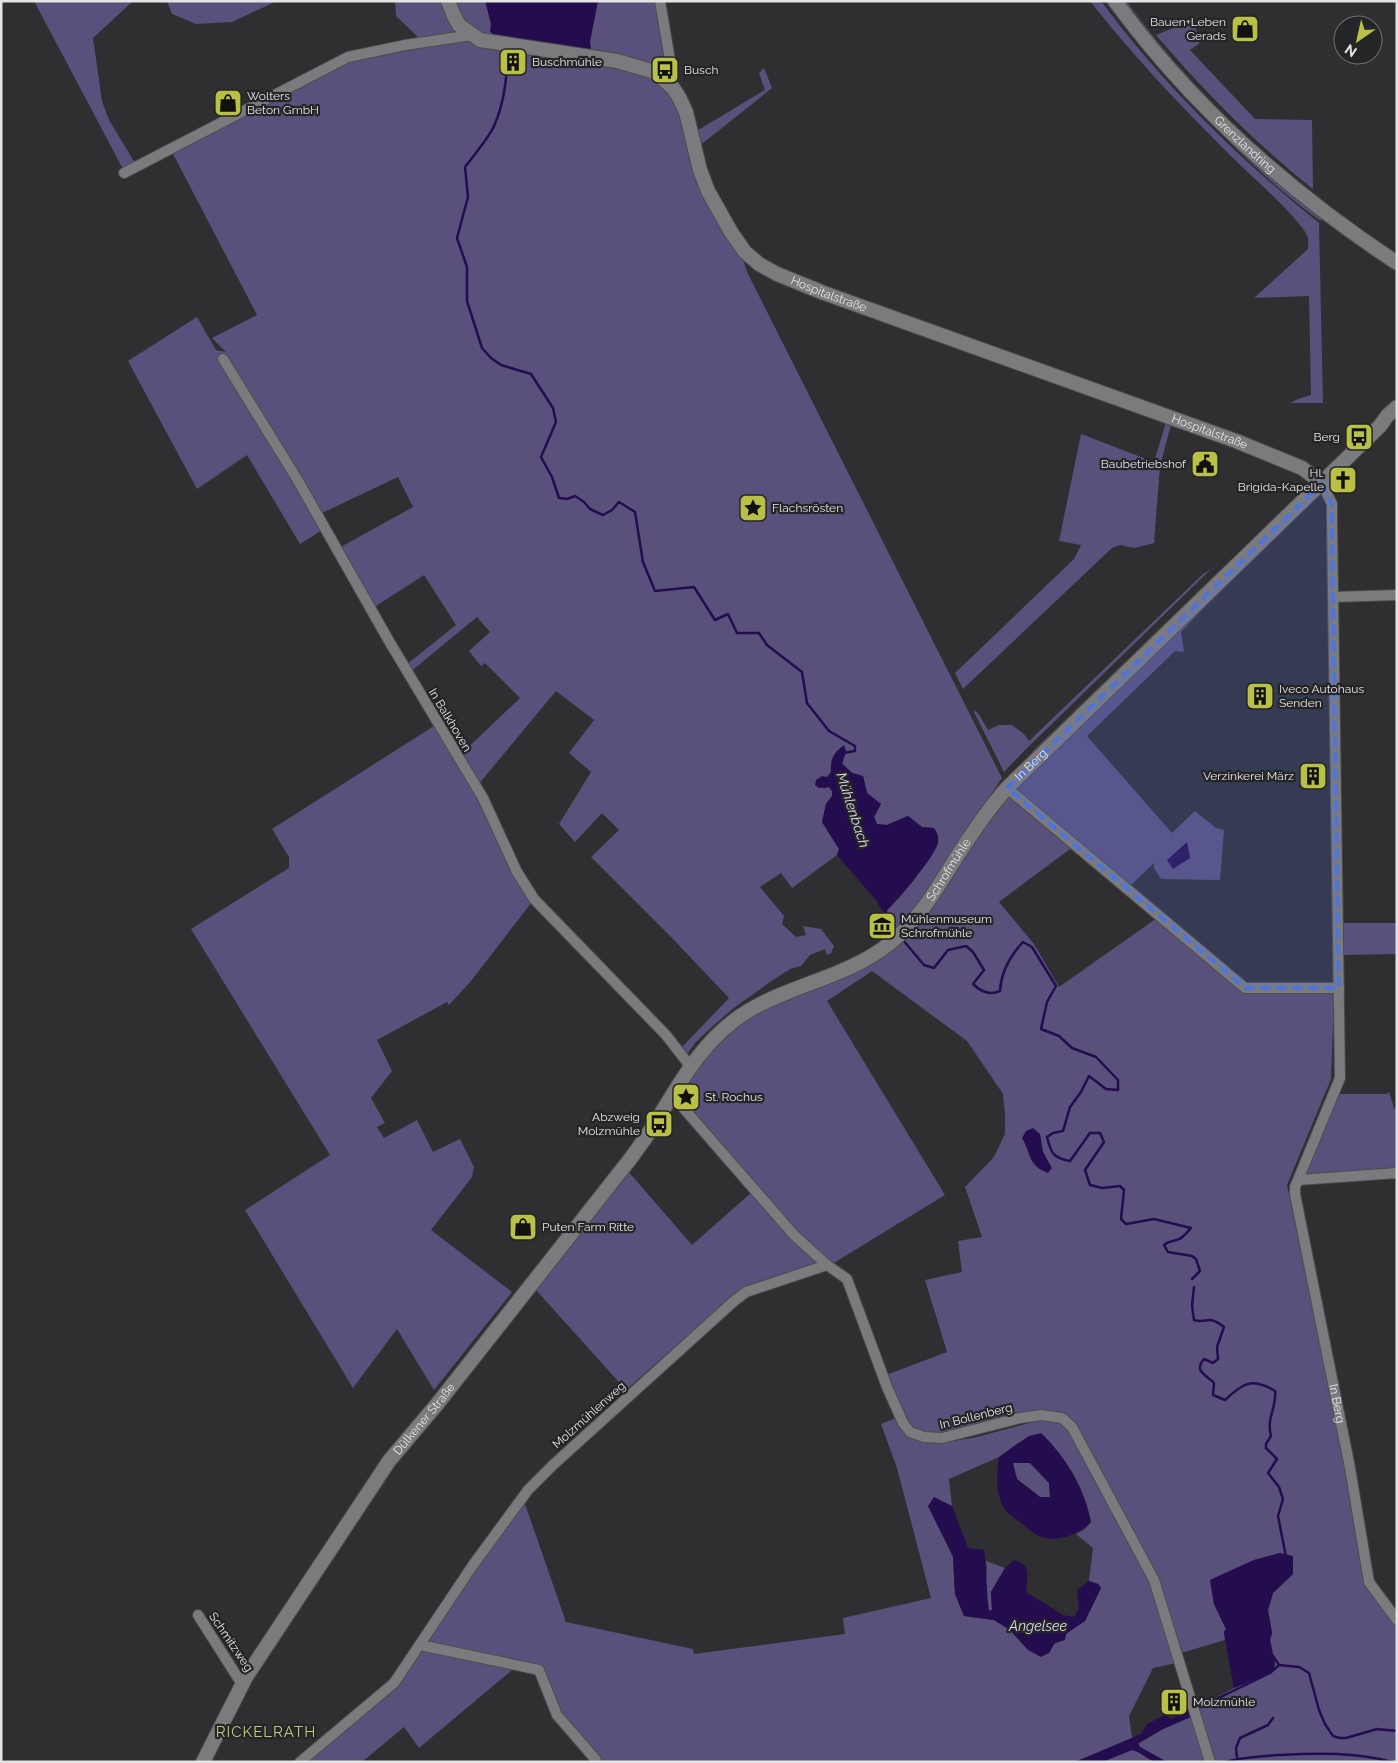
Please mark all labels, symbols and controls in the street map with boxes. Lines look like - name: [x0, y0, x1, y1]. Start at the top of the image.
- shop icon: Bauen+Leben Gerads: [1230, 14, 1260, 44]
- place label: Bauen+Leben Gerads: [1150, 15, 1226, 43]
- north arrow: [1333, 15, 1383, 65]
- text: N: [1342, 41, 1360, 60]
- building icon: Buschmühle: [498, 47, 528, 77]
- place label: Buschmühle: [532, 55, 602, 69]
- bus stop icon: Busch: [650, 55, 680, 85]
- place label: Busch: [684, 63, 719, 77]
- shop icon: Wolters Beton GmbH: [213, 88, 243, 118]
- place label: Wolters Beton GmbH: [247, 89, 319, 117]
- street label: Grenzlandring: [1211, 113, 1278, 176]
- street label: Hospitalstraße: [789, 273, 868, 315]
- street label: Hospitalstraße: [1170, 411, 1250, 452]
- bus stop icon: Berg: [1344, 422, 1374, 452]
- place label: Berg: [1314, 430, 1340, 444]
- public building icon: Baubetriebshof: [1190, 449, 1220, 479]
- place label: Baubetriebshof: [1101, 457, 1187, 471]
- church icon: Hl. Brigida-Kapelle: [1328, 465, 1358, 495]
- place label: Hl. Brigida-Kapelle: [1238, 466, 1324, 494]
- place icon: Flachsrösten: [738, 493, 768, 523]
- place label: Flachsrösten: [772, 501, 843, 515]
- building icon: Iveco Autohaus Senden: [1245, 681, 1275, 711]
- place label: Iveco Autohaus Senden: [1279, 682, 1364, 710]
- street label: In Balkhoven: [426, 686, 474, 754]
- street label: In Berg: [1012, 746, 1050, 784]
- building icon: Verzinkerei März: [1298, 761, 1328, 791]
- place label: Verzinkerei März: [1203, 769, 1294, 783]
- water label: Mühlenbach: [833, 770, 873, 850]
- street label: Schrofmühle: [923, 836, 974, 904]
- museum icon: Mühlenmuseum Schrofmühle: [867, 911, 897, 941]
- place label: Mühlenmuseum Schrofmühle: [901, 912, 992, 940]
- place icon: St. Rochus: [671, 1082, 701, 1112]
- place label: St. Rochus: [705, 1090, 763, 1104]
- bus stop icon: Abzweig Molzmühle: [644, 1109, 674, 1139]
- place label: Abzweig Molzmühle: [578, 1110, 640, 1138]
- shop icon: Puten Farm Ritte: [508, 1212, 538, 1242]
- place label: Puten Farm Ritte: [542, 1220, 634, 1234]
- street label: Molzmühlenweg: [550, 1379, 628, 1451]
- street label: Dülkener Straße: [390, 1380, 458, 1458]
- street label: In Berg: [1326, 1383, 1348, 1424]
- street label: In Bollenberg: [938, 1400, 1014, 1432]
- street label: Schmitzweg: [206, 1610, 256, 1674]
- water label: Angelsee: [1008, 1618, 1067, 1634]
- building icon: Molzmühle: [1159, 1687, 1189, 1717]
- place label: Molzmühle: [1193, 1695, 1255, 1709]
- district label: RICKELRATH: [216, 1723, 316, 1741]

